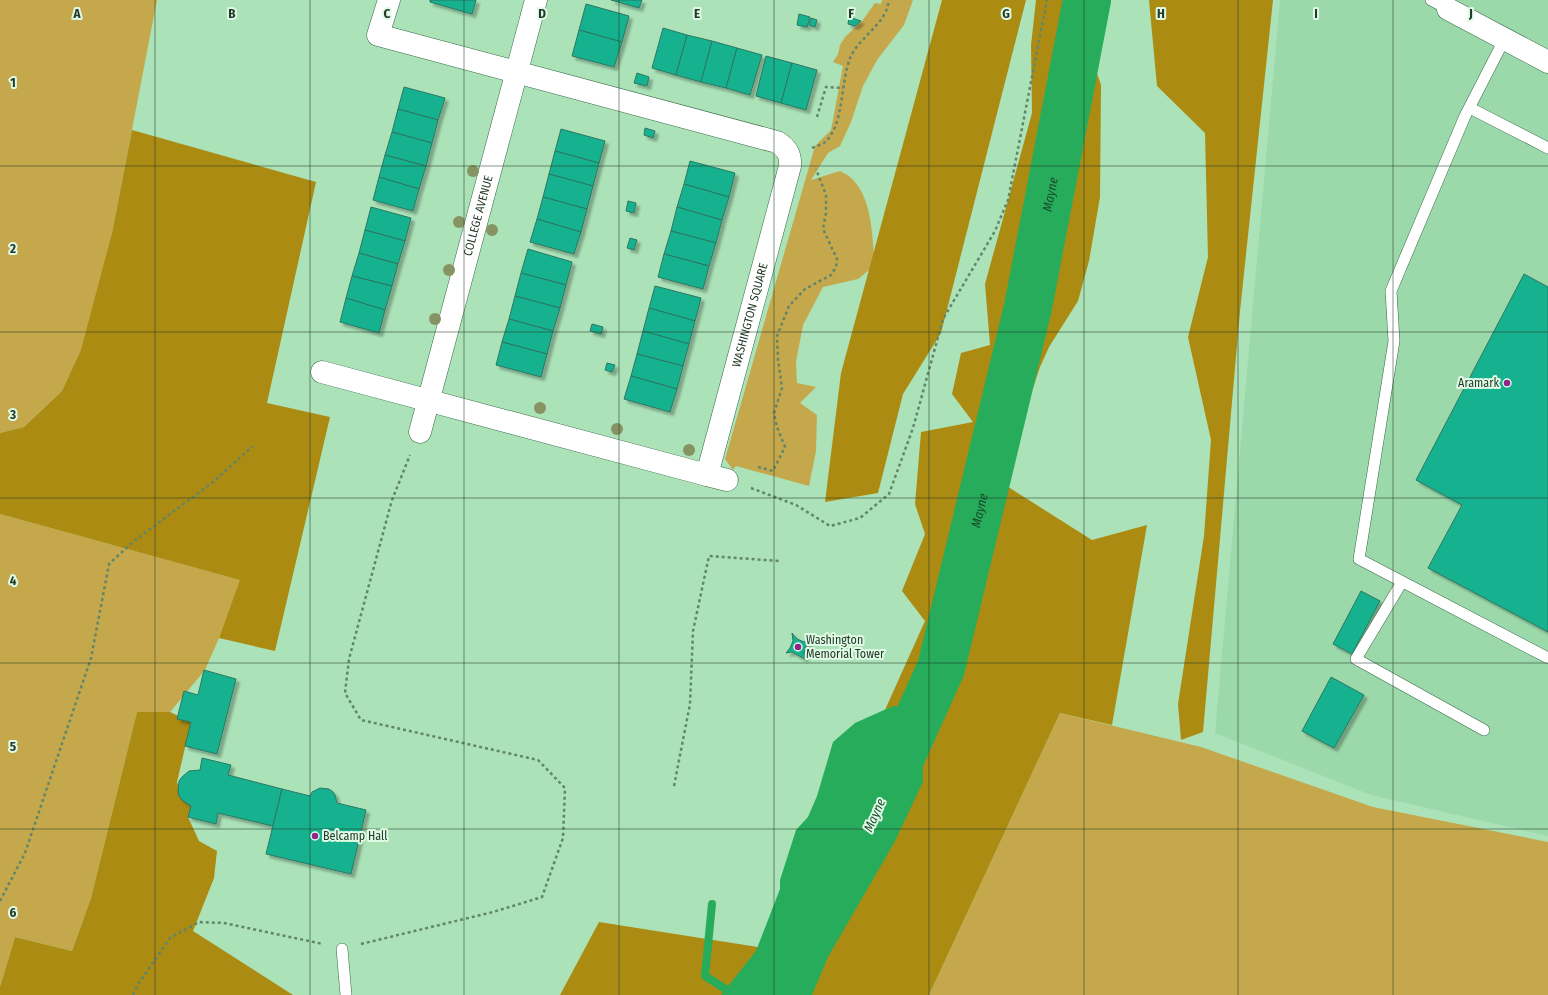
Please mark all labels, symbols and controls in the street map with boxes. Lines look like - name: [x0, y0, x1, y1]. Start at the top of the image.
- text: A: [72, 6, 81, 21]
- text: B: [228, 6, 236, 21]
- text: C: [384, 6, 391, 21]
- text: D: [538, 6, 546, 21]
- text: E: [694, 6, 700, 21]
- text: F: [848, 6, 854, 21]
- text: G: [1002, 6, 1010, 21]
- text: H: [1157, 6, 1165, 21]
- text: I: [1314, 6, 1318, 21]
- text: J: [1468, 6, 1473, 21]
- text: 1: [10, 75, 16, 90]
- street label: COLLEGE AVENUE: [461, 174, 496, 257]
- water label: Mayne: [1040, 176, 1061, 213]
- text: 2: [9, 241, 16, 256]
- street label: WASHINGTON SQUARE: [729, 261, 771, 369]
- place label: Aramark: [1458, 376, 1499, 390]
- marker: Aramark: [1502, 378, 1512, 388]
- text: 3: [9, 407, 16, 422]
- water label: Mayne: [968, 492, 991, 529]
- text: 4: [10, 573, 17, 588]
- place label: Washington Memorial Tower: [806, 633, 885, 661]
- marker: Washington Memorial Tower: [793, 642, 803, 652]
- text: 5: [10, 739, 16, 754]
- water label: Mayne: [861, 796, 888, 834]
- place label: Belcamp Hall: [323, 829, 387, 843]
- marker: Belcamp Hall: [310, 831, 320, 841]
- text: 6: [10, 905, 17, 920]

